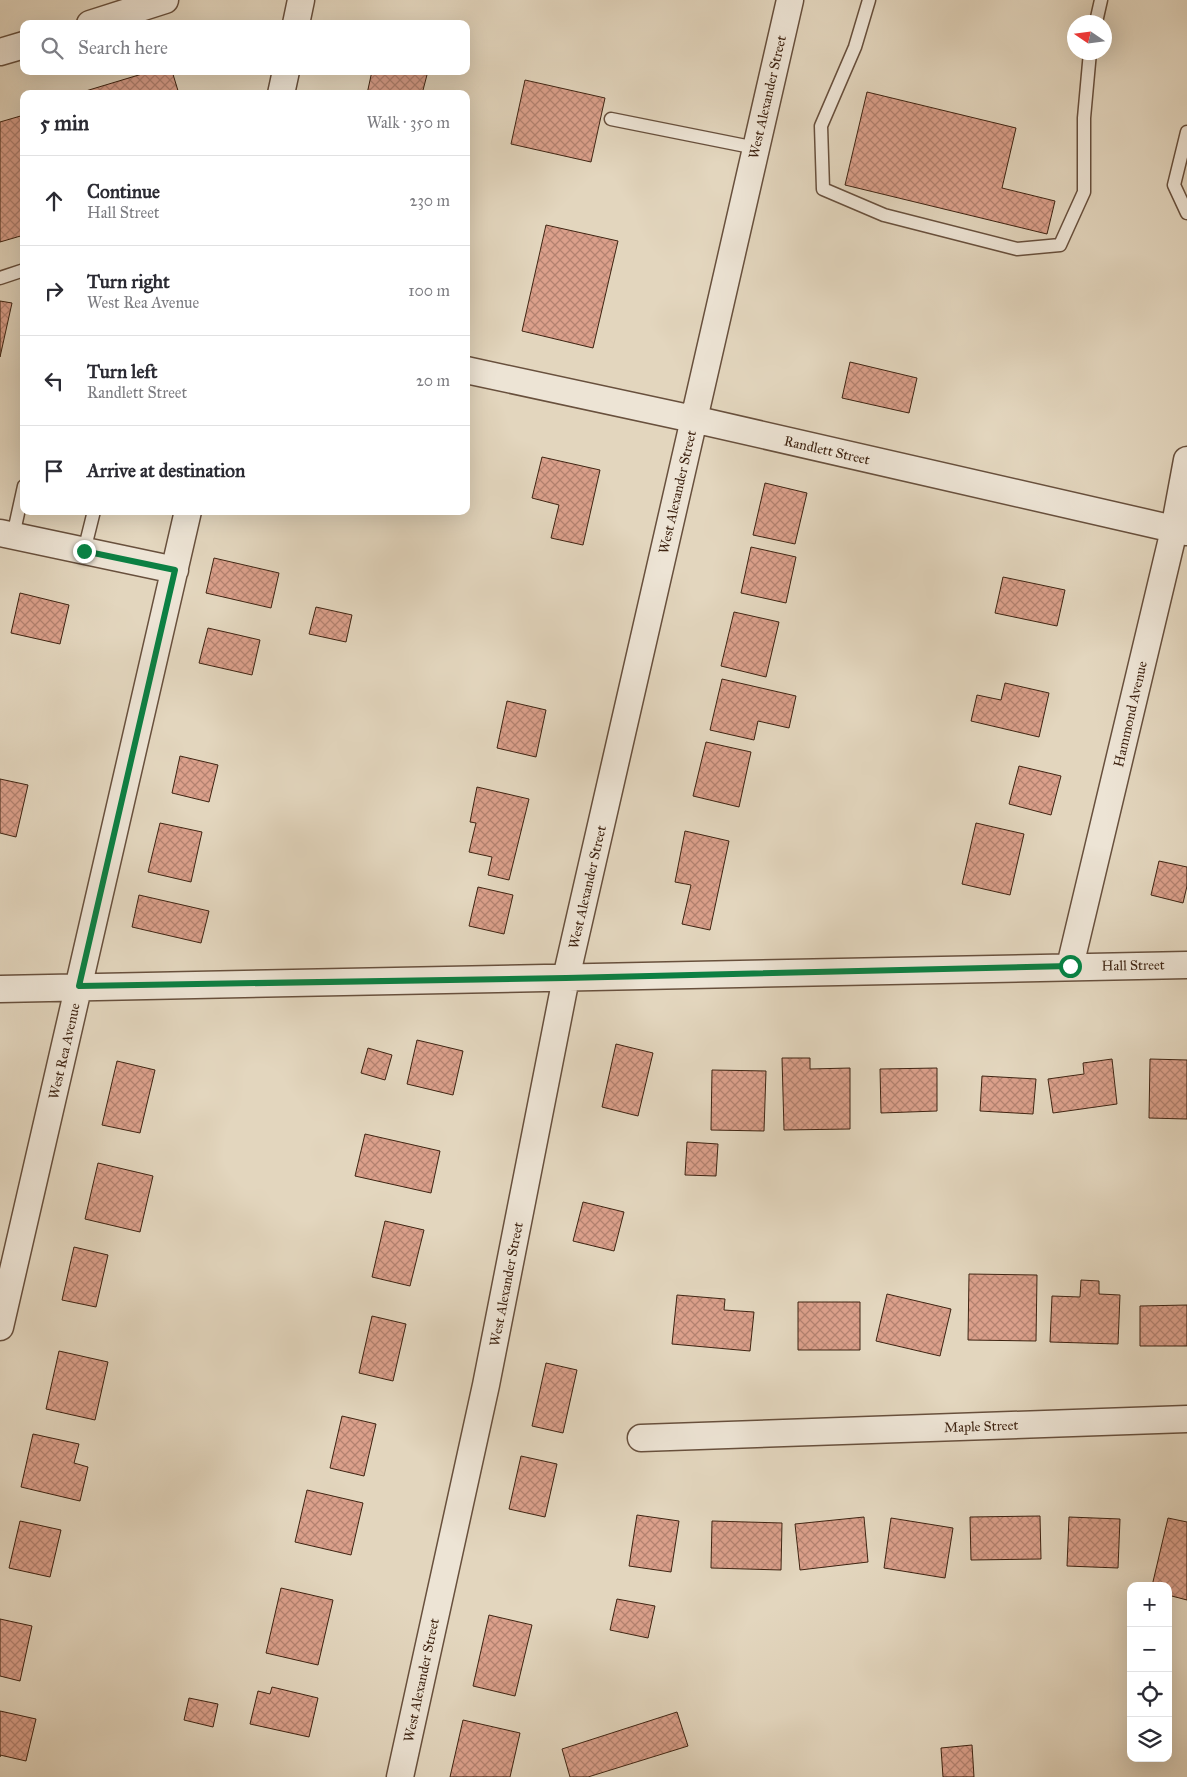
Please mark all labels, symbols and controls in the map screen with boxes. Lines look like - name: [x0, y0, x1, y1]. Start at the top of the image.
- north arrow: [1067, 15, 1112, 60]
- search box: [20, 20, 470, 75]
- icon: search: [38, 34, 66, 62]
- street label: West Alexander Street: [745, 34, 790, 161]
- text: Search here: [78, 36, 168, 59]
- text: 5 min: [40, 110, 89, 136]
- text: Walk · 350 m: [367, 113, 450, 132]
- text: Continue: [87, 180, 160, 203]
- icon: ahead: [40, 187, 68, 215]
- text: 230 m: [410, 191, 450, 210]
- text: Hall Street: [87, 203, 159, 222]
- text: Turn right: [87, 270, 170, 293]
- icon: right: [40, 277, 68, 305]
- text: 100 m: [408, 281, 450, 300]
- text: West Rea Avenue: [87, 293, 199, 312]
- text: Turn left: [87, 360, 157, 383]
- icon: left: [40, 367, 68, 395]
- text: 20 m: [416, 371, 450, 390]
- text: Randlett Street: [87, 383, 187, 402]
- street label: West Alexander Street: [655, 429, 700, 556]
- street label: Randlett Street: [782, 432, 872, 469]
- icon: arrive: [40, 457, 68, 485]
- text: Arrive at destination: [87, 459, 245, 482]
- route end: [73, 540, 96, 563]
- street label: Hammond Avenue: [1110, 659, 1151, 769]
- street label: West Alexander Street: [565, 824, 610, 951]
- route start: [1059, 955, 1082, 978]
- street label: Hall Street: [1101, 956, 1165, 975]
- street label: West Rea Avenue: [45, 1001, 84, 1101]
- street label: West Alexander Street: [486, 1220, 527, 1348]
- street label: Maple Street: [943, 1417, 1019, 1436]
- map controls: [1127, 1582, 1172, 1762]
- button: +: [1127, 1582, 1172, 1627]
- street label: West Alexander Street: [400, 1617, 443, 1744]
- button: −: [1127, 1627, 1172, 1672]
- button: locate: [1127, 1672, 1172, 1717]
- button: layers: [1127, 1717, 1172, 1762]

